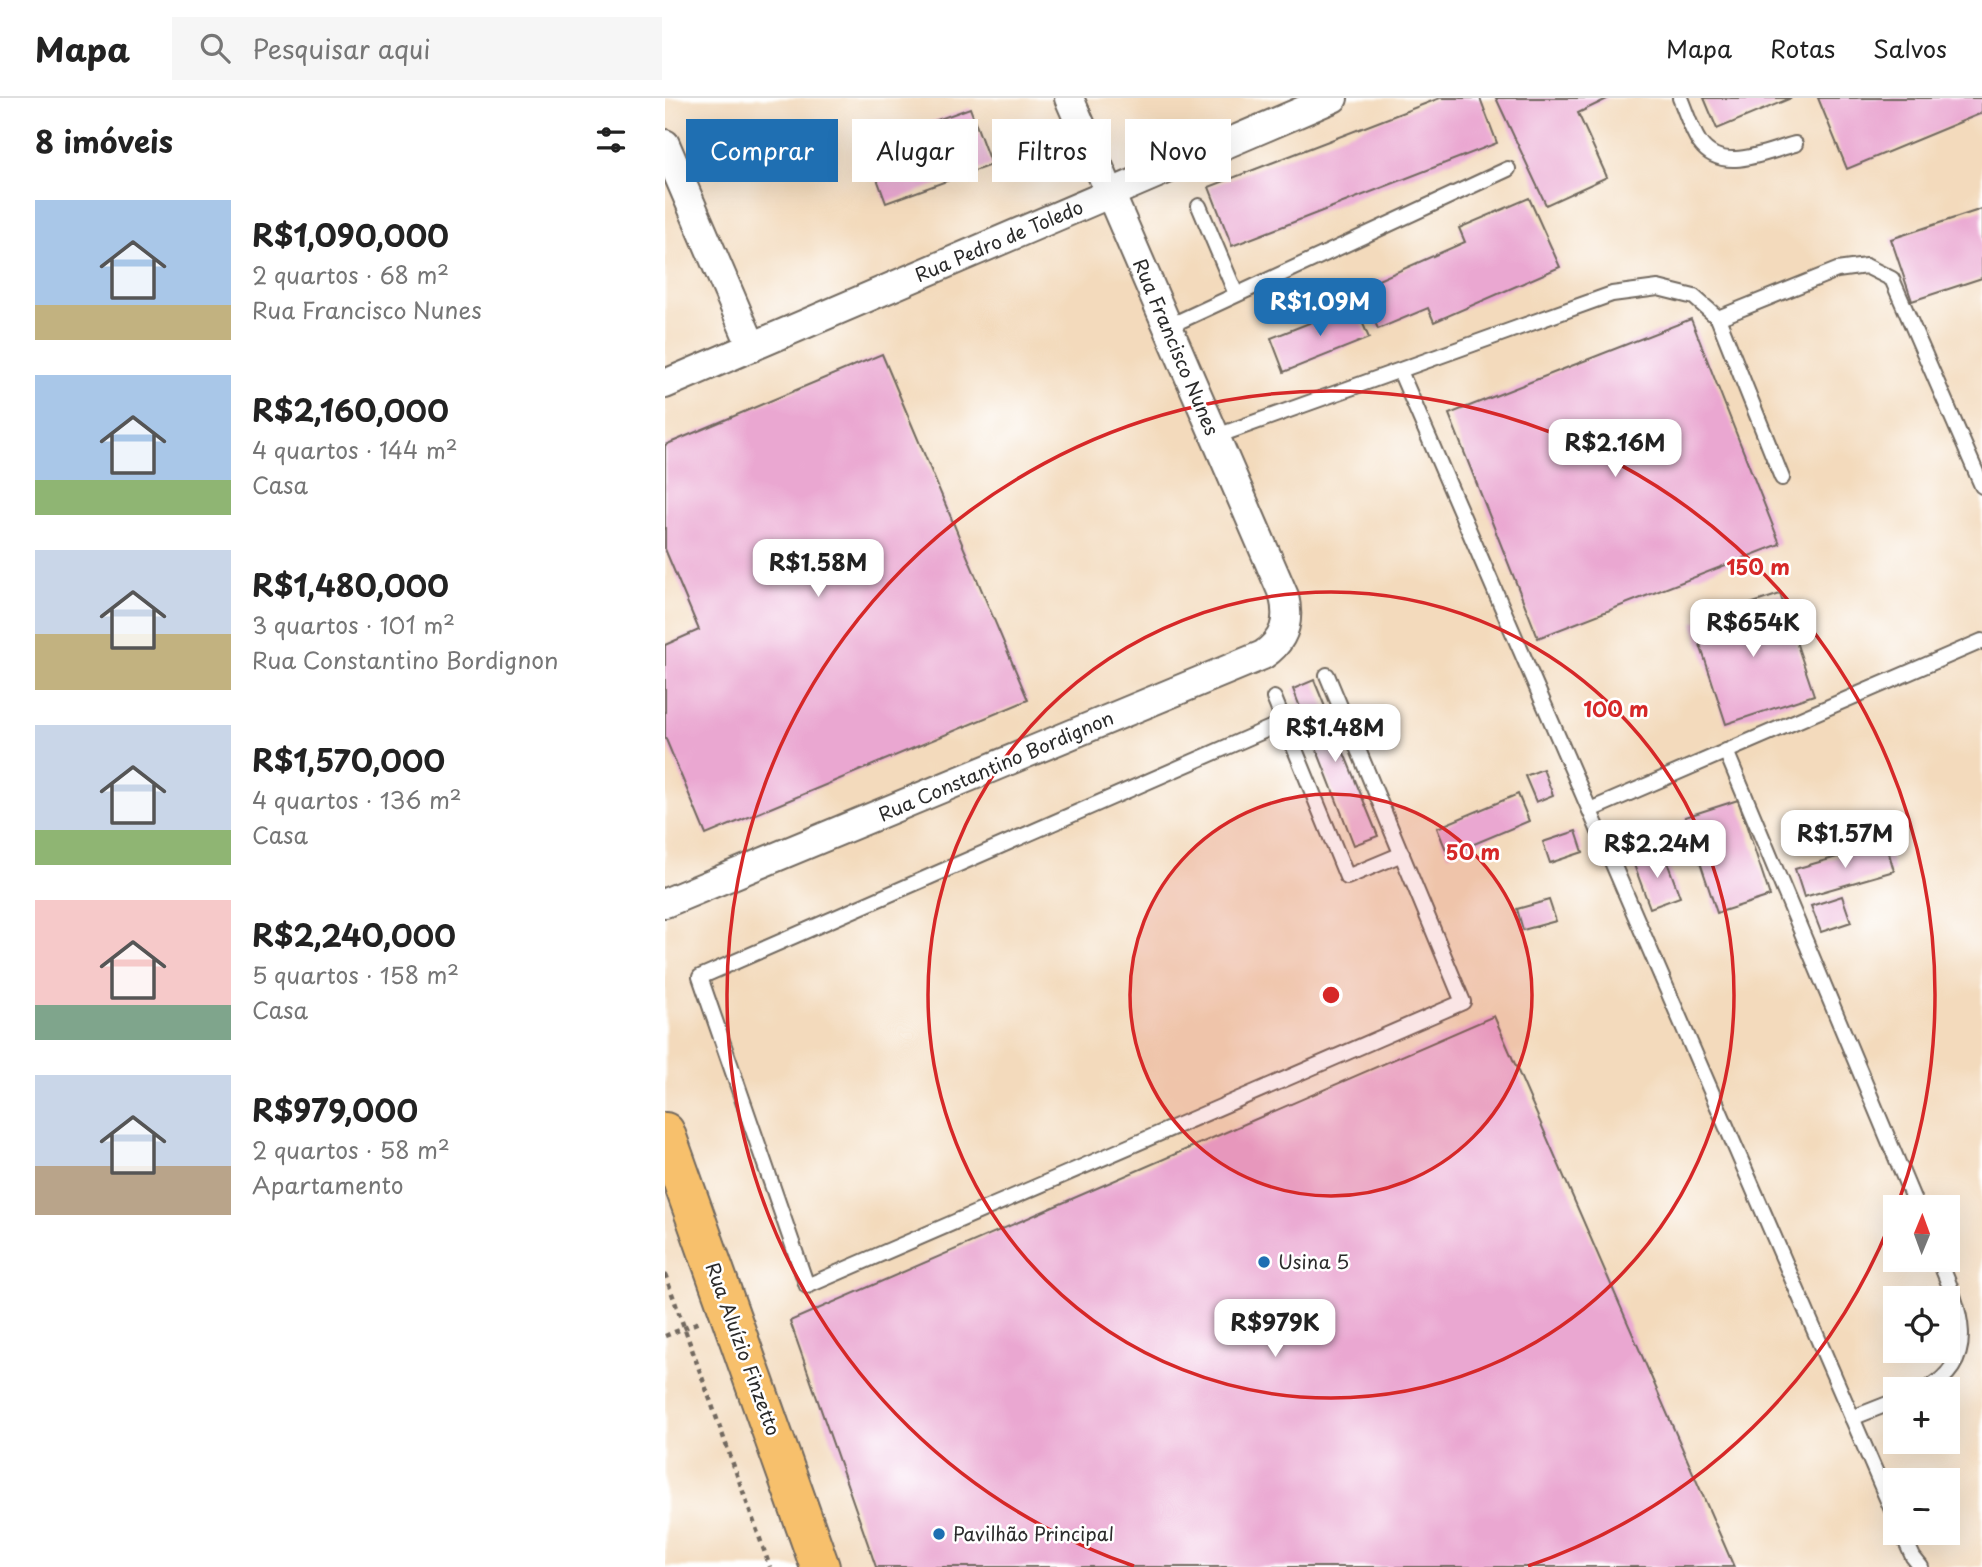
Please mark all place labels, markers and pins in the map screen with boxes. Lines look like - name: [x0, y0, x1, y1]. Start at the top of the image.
- pin: R$1.09M: [1255, 278, 1385, 338]
- pin: R$2.16M: [1550, 420, 1680, 479]
- pin: R$1.58M: [753, 540, 883, 599]
- pin: R$654K: [1696, 600, 1810, 659]
- pin: R$1.48M: [1270, 704, 1400, 764]
- pin: R$1.57M: [1780, 810, 1910, 870]
- pin: R$2.24M: [1592, 820, 1722, 880]
- centre of rings: [1319, 983, 1343, 1007]
- place label: Usina 5: [1278, 1247, 1349, 1275]
- marker: Usina 5: [1256, 1254, 1272, 1270]
- pin: R$979K: [1218, 1300, 1332, 1359]
- place label: Pavilhão Principal: [953, 1519, 1114, 1547]
- marker: Pavilhão Principal: [931, 1526, 947, 1542]

